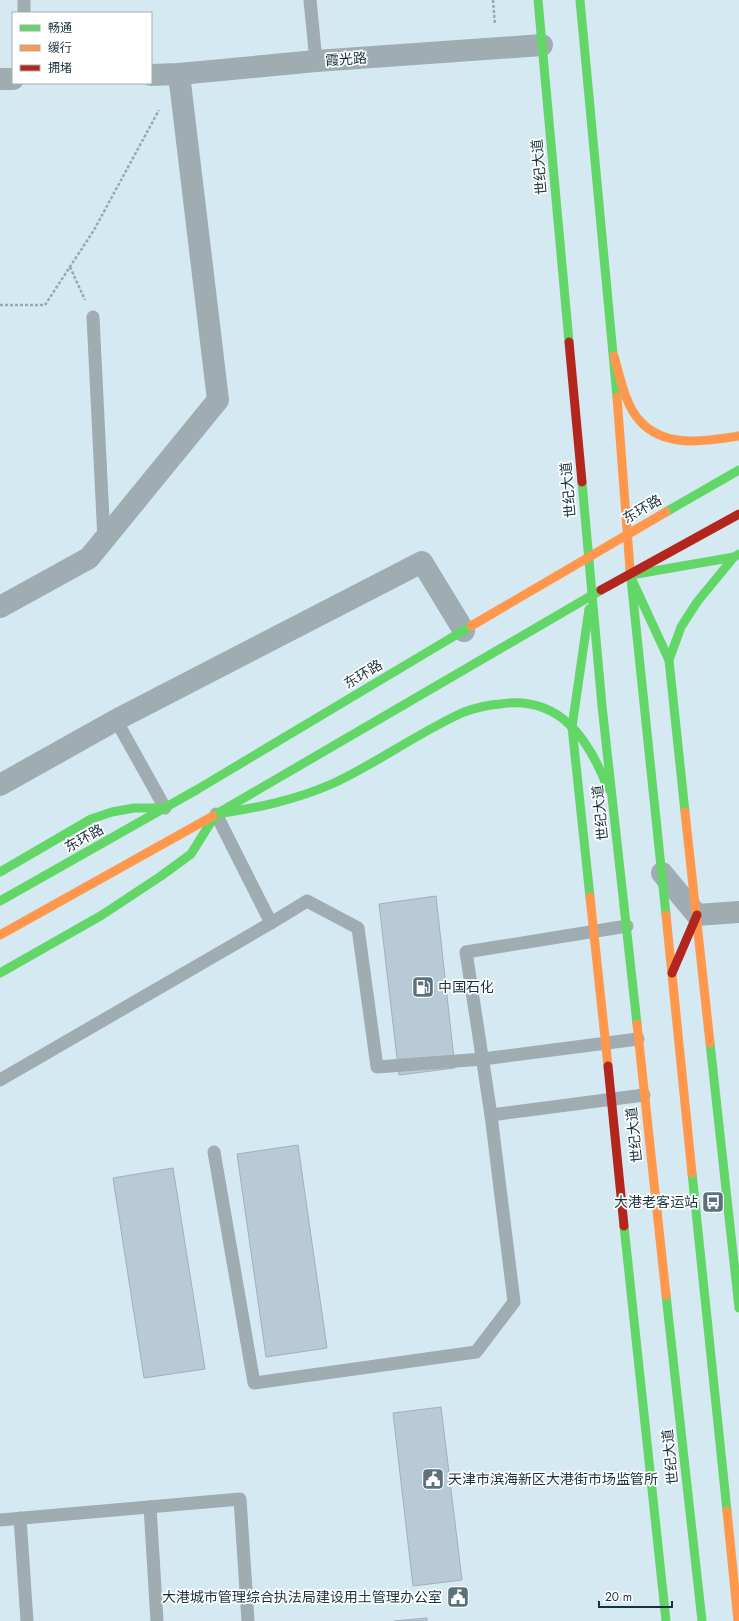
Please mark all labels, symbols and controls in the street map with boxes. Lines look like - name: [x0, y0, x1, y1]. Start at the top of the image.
- legend: [12, 12, 152, 84]
- text: 畅通: [48, 19, 72, 37]
- text: 缓行: [48, 39, 72, 57]
- street label: 霞光路: [324, 48, 368, 70]
- text: 拥堵: [48, 59, 72, 77]
- street label: 世纪大道: [527, 138, 551, 196]
- street label: 世纪大道: [556, 461, 580, 519]
- street label: 东环路: [619, 490, 665, 528]
- street label: 东环路: [340, 655, 386, 693]
- street label: 世纪大道: [587, 784, 613, 842]
- street label: 东环路: [61, 819, 107, 857]
- fuel station icon: 中国石化: [410, 974, 436, 1000]
- place label: 中国石化: [438, 977, 494, 997]
- street label: 世纪大道: [621, 1106, 647, 1164]
- bus stop icon: 大港老客运站: [700, 1189, 726, 1215]
- place label: 大港老客运站: [614, 1192, 698, 1212]
- street label: 世纪大道: [657, 1428, 683, 1486]
- public building icon: 天津市滨海新区大港街市场监管所: [420, 1466, 446, 1492]
- place label: 天津市滨海新区大港街市场监管所: [448, 1469, 658, 1489]
- scale bar: [599, 1583, 672, 1609]
- public building icon: 大港城市管理综合执法局建设用土管理办公室: [445, 1584, 471, 1610]
- place label: 大港城市管理综合执法局建设用土管理办公室: [162, 1587, 442, 1607]
- text: 20 m: [605, 1588, 632, 1606]

